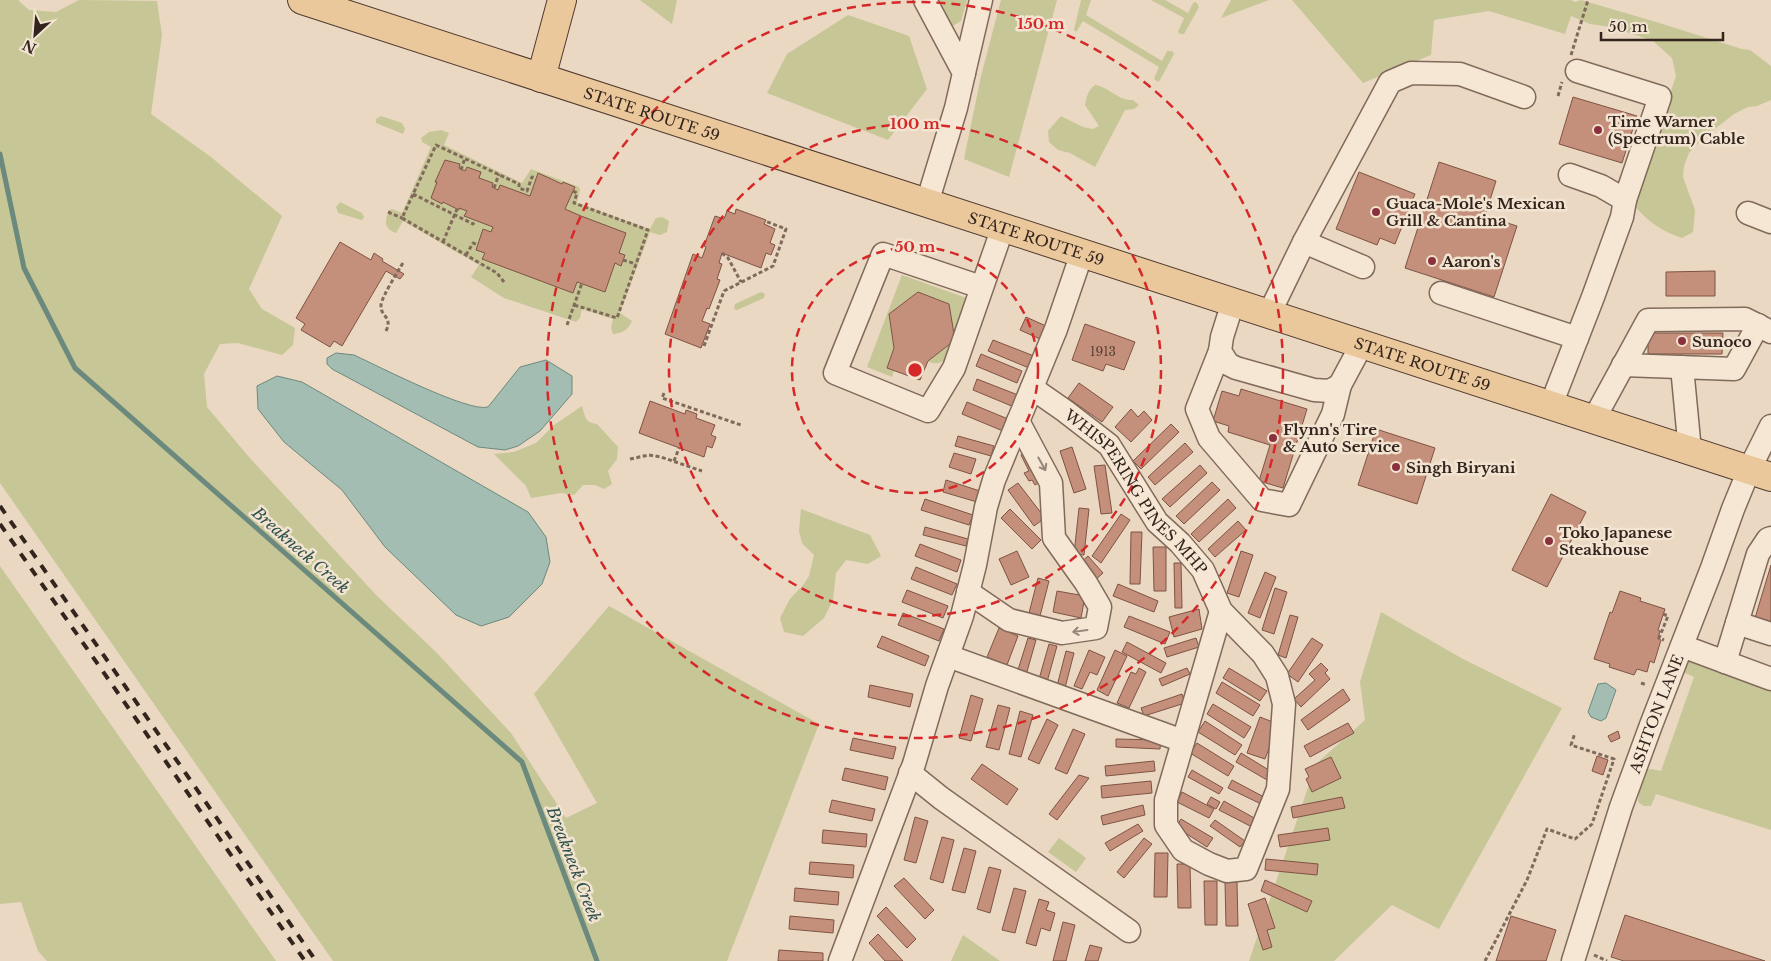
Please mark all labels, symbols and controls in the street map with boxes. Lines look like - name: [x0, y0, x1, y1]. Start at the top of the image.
- north arrow: [10, 10, 60, 60]
- scale bar: [1601, 10, 1724, 42]
- text: 150 m: [1017, 14, 1065, 33]
- text: 50 m: [1608, 17, 1648, 36]
- text: N: [19, 36, 39, 58]
- street label: STATE ROUTE 59: [581, 83, 723, 145]
- place label: Time Warner (Spectrum) Cable: [1608, 112, 1745, 148]
- text: 100 m: [890, 114, 940, 133]
- marker: Time Warner (Spectrum) Cable: [1592, 124, 1604, 136]
- place label: Guaca-Mole's Mexican Grill & Cantina: [1386, 194, 1565, 230]
- marker: Guaca-Mole's Mexican Grill & Cantina: [1370, 206, 1382, 218]
- street label: STATE ROUTE 59: [966, 207, 1107, 269]
- text: 50 m: [895, 237, 936, 256]
- place label: Aaron's: [1441, 252, 1501, 271]
- marker: Aaron's: [1426, 255, 1438, 267]
- place label: Sunoco: [1692, 332, 1752, 351]
- street label: STATE ROUTE 59: [1352, 333, 1493, 395]
- marker: Sunoco: [1676, 335, 1688, 347]
- house number: 1913: [1090, 344, 1116, 359]
- centre of rings: [906, 361, 924, 379]
- street label: WHISPERING PINES MHP: [1060, 404, 1212, 578]
- place label: Flynn's Tire & Auto Service: [1283, 420, 1400, 456]
- marker: Flynn's Tire & Auto Service: [1267, 432, 1279, 444]
- one-way arrow: [1037, 457, 1047, 471]
- place label: Singh Biryani: [1406, 458, 1516, 477]
- marker: Singh Biryani: [1390, 461, 1402, 473]
- water label: Breakneck Creek: [248, 502, 354, 597]
- place label: Toko Japanese Steakhouse: [1559, 523, 1673, 559]
- marker: Toko Japanese Steakhouse: [1543, 535, 1555, 547]
- one-way arrow: [1072, 626, 1088, 636]
- street label: ASHTON LANE: [1624, 651, 1687, 777]
- water label: Breakneck Creek: [542, 803, 605, 924]

